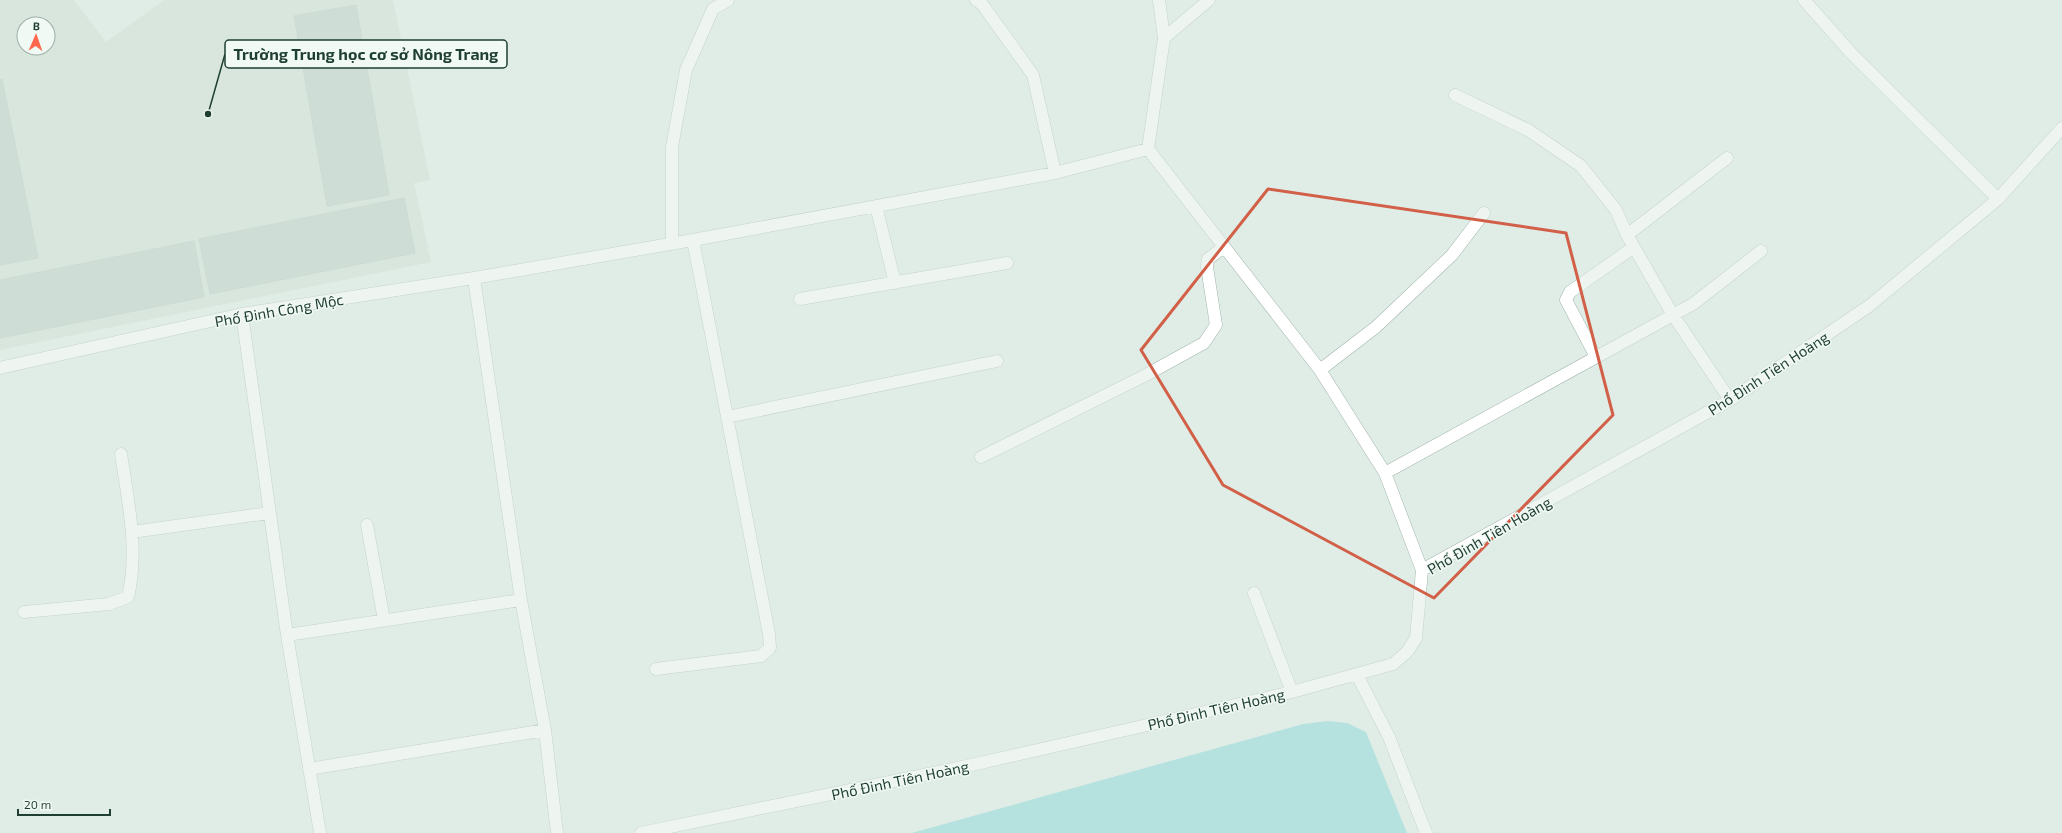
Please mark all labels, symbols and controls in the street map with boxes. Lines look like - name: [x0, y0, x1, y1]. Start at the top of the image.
- north arrow: [16, 16, 56, 56]
- text: B: [33, 19, 40, 32]
- callout: Trường Trung học cơ sở Nông Trang: [225, 40, 507, 68]
- text: Trường Trung học cơ sở Nông Trang: [234, 44, 499, 63]
- street label: Phố Đinh Công Mộc: [213, 290, 345, 330]
- street label: Phố Đinh Tiên Hoàng: [1704, 327, 1832, 419]
- street label: Phố Đinh Tiên Hoàng: [1424, 492, 1555, 578]
- street label: Phố Đinh Tiên Hoàng: [1146, 684, 1287, 734]
- street label: Phố Đinh Tiên Hoàng: [830, 757, 971, 803]
- scale bar: [18, 791, 110, 817]
- text: 20 m: [24, 797, 51, 811]

